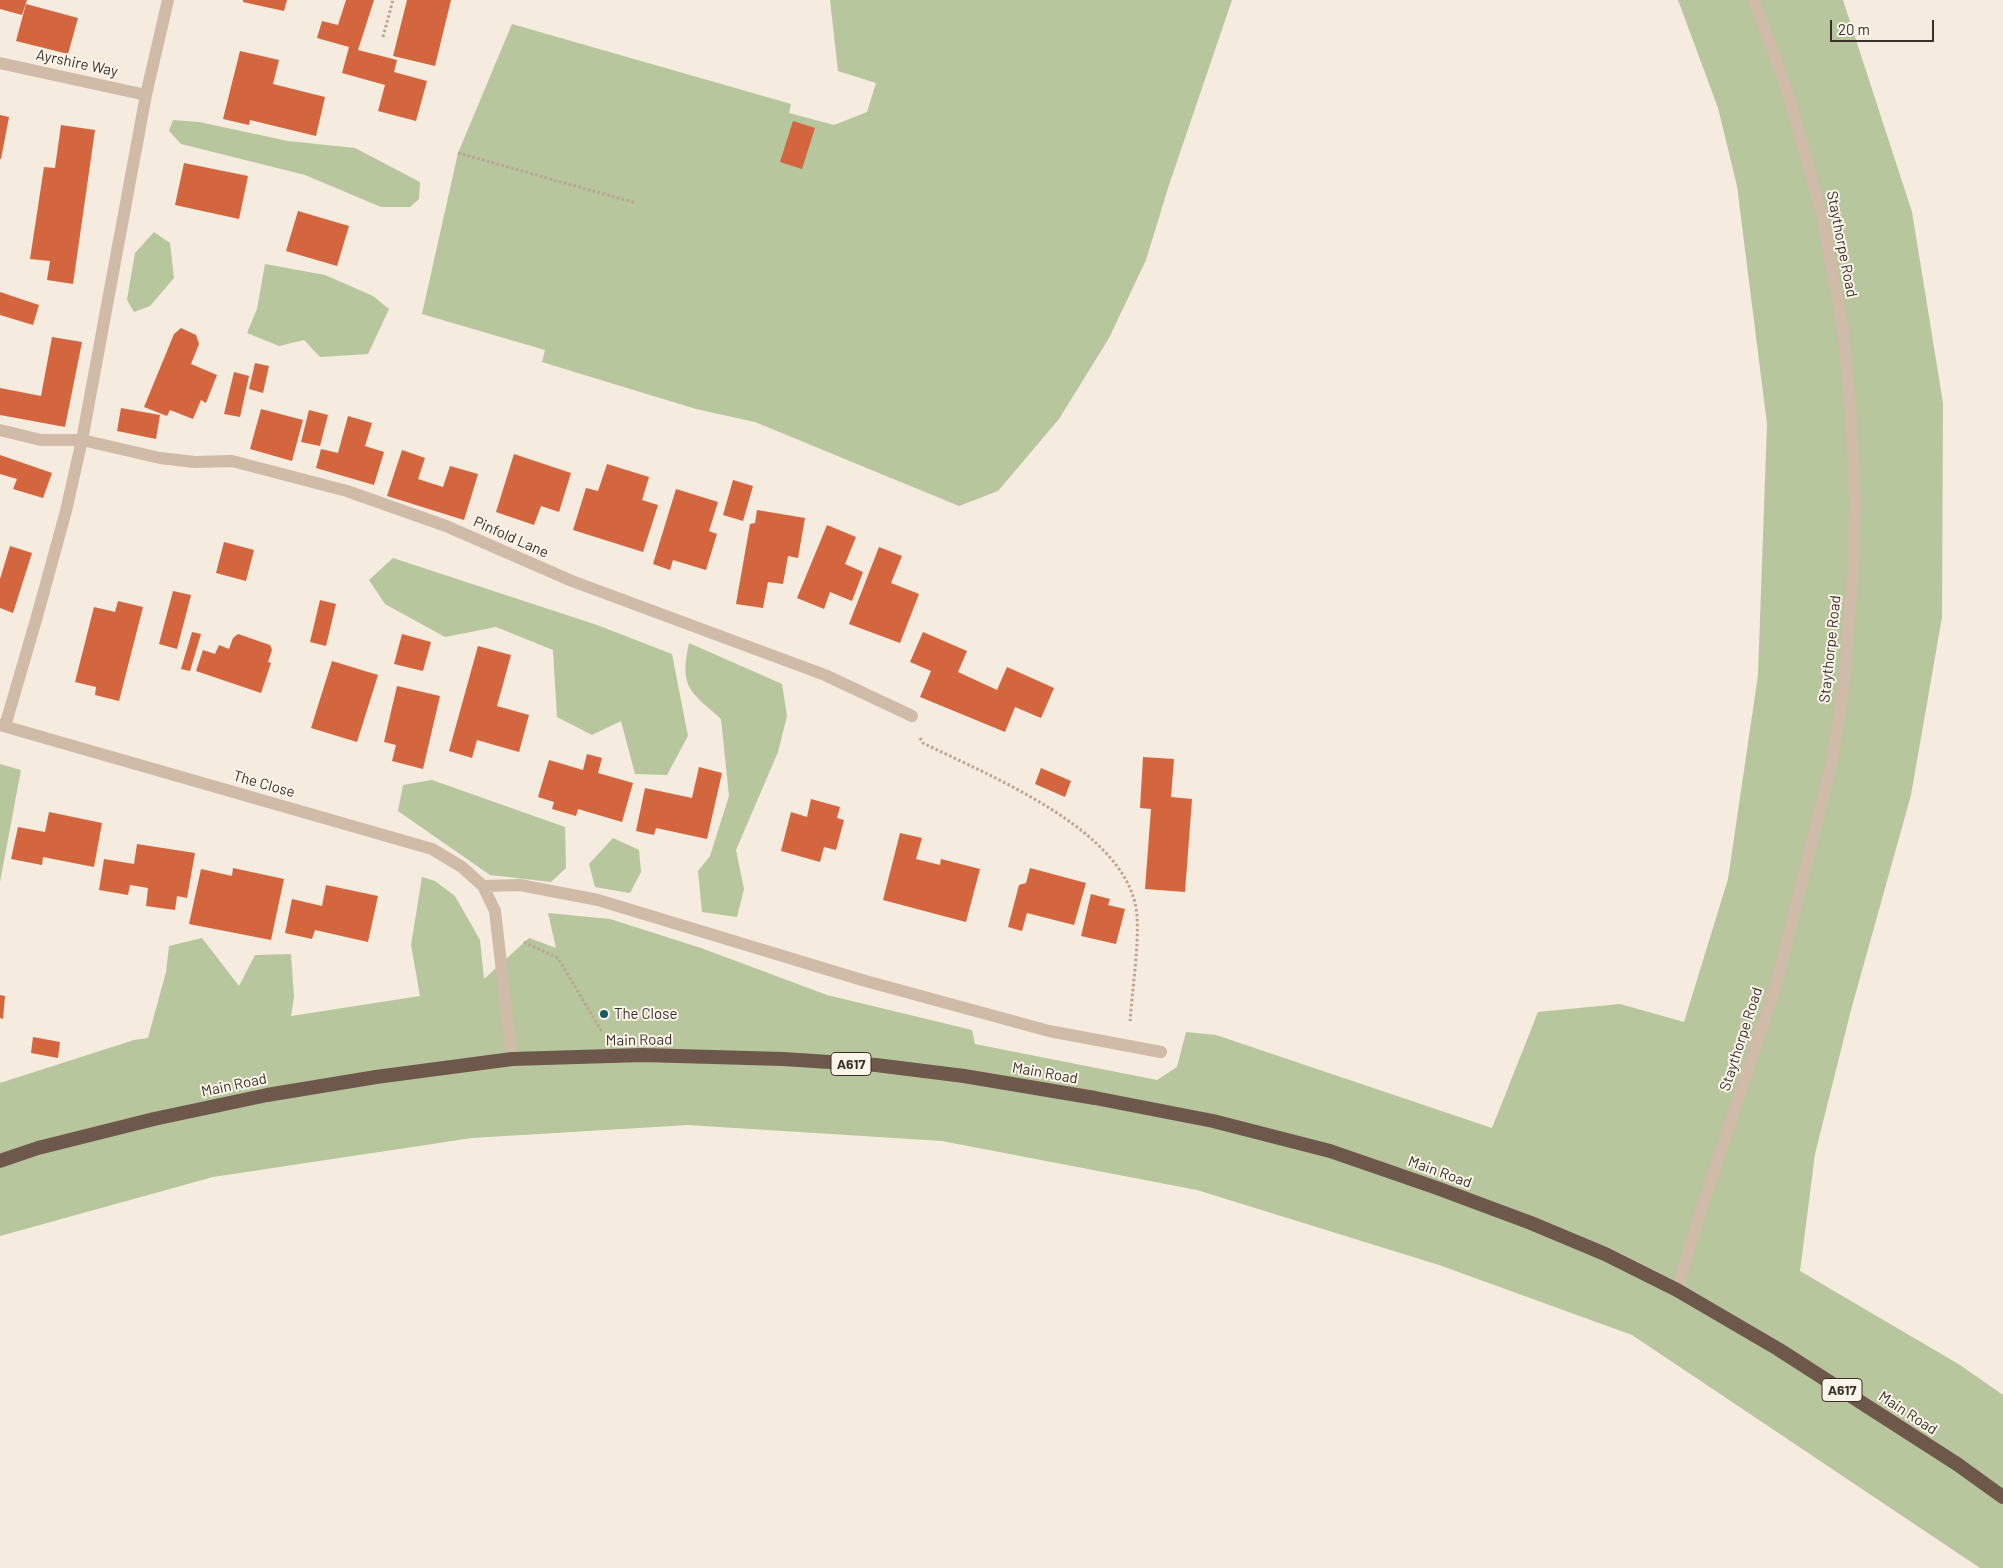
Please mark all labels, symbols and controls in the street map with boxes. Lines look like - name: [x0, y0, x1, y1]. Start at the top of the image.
- scale bar: [1833, 10, 1937, 42]
- text: 20 m: [1838, 20, 1870, 38]
- street label: Ayrshire Way: [34, 46, 120, 80]
- street label: Staythorpe Road: [1823, 189, 1861, 299]
- street label: Pinfold Lane: [471, 512, 551, 562]
- street label: Staythorpe Road: [1815, 594, 1845, 704]
- street label: The Close: [231, 767, 297, 801]
- street label: Staythorpe Road: [1716, 985, 1766, 1093]
- place label: The Close: [614, 1005, 677, 1023]
- marker: The Close: [598, 1008, 610, 1020]
- street label: Main Road: [606, 1030, 672, 1050]
- road number: A617: [831, 1052, 871, 1076]
- street label: Main Road: [1011, 1058, 1079, 1088]
- street label: Main Road: [200, 1069, 268, 1101]
- street label: Main Road: [1406, 1152, 1474, 1192]
- road number: A617: [1822, 1378, 1862, 1402]
- street label: Main Road: [1875, 1387, 1941, 1439]

